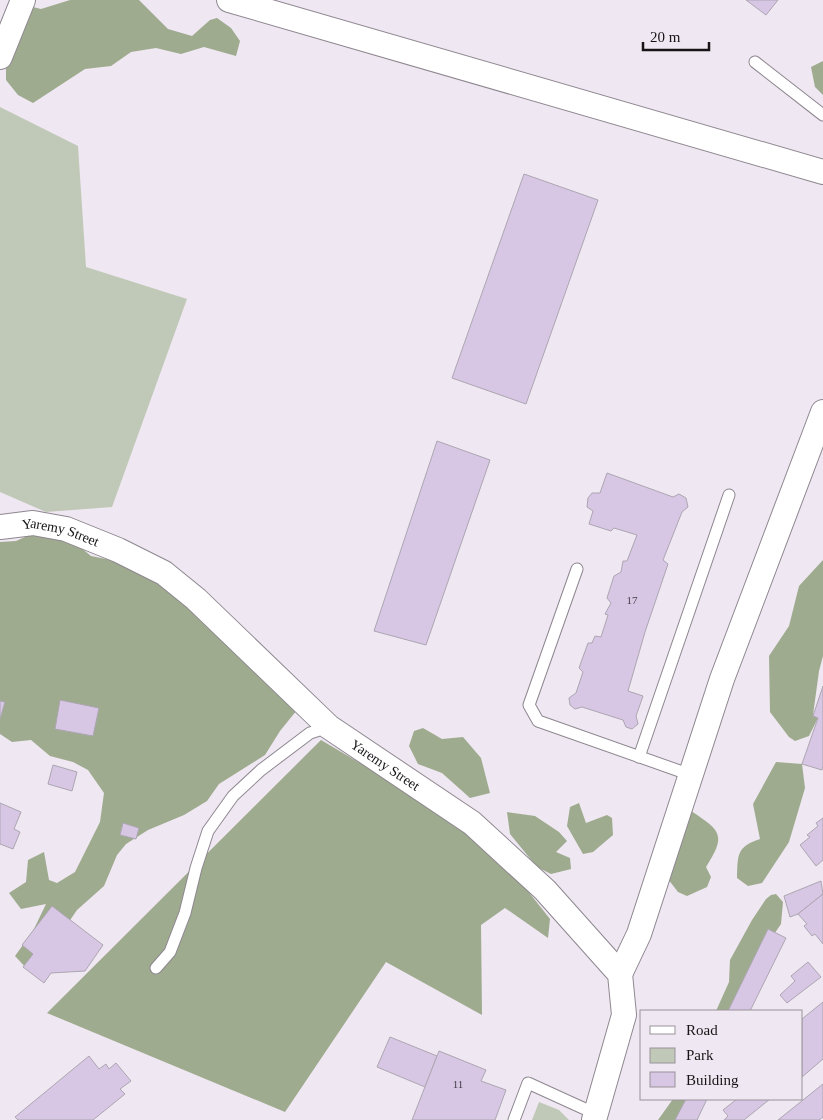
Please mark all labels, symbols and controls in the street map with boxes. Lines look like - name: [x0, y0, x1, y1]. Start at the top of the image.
- scale bar: [643, 20, 709, 52]
- text: 20 m: [650, 29, 681, 45]
- street label: Yaremy Street: [21, 515, 102, 549]
- house number: 17: [627, 594, 638, 606]
- street label: Yaremy Street: [348, 736, 423, 793]
- legend: [640, 1010, 803, 1100]
- text: Road: [686, 1022, 718, 1038]
- text: Park: [686, 1047, 714, 1063]
- text: Building: [686, 1072, 739, 1088]
- house number: 11: [453, 1078, 463, 1090]

